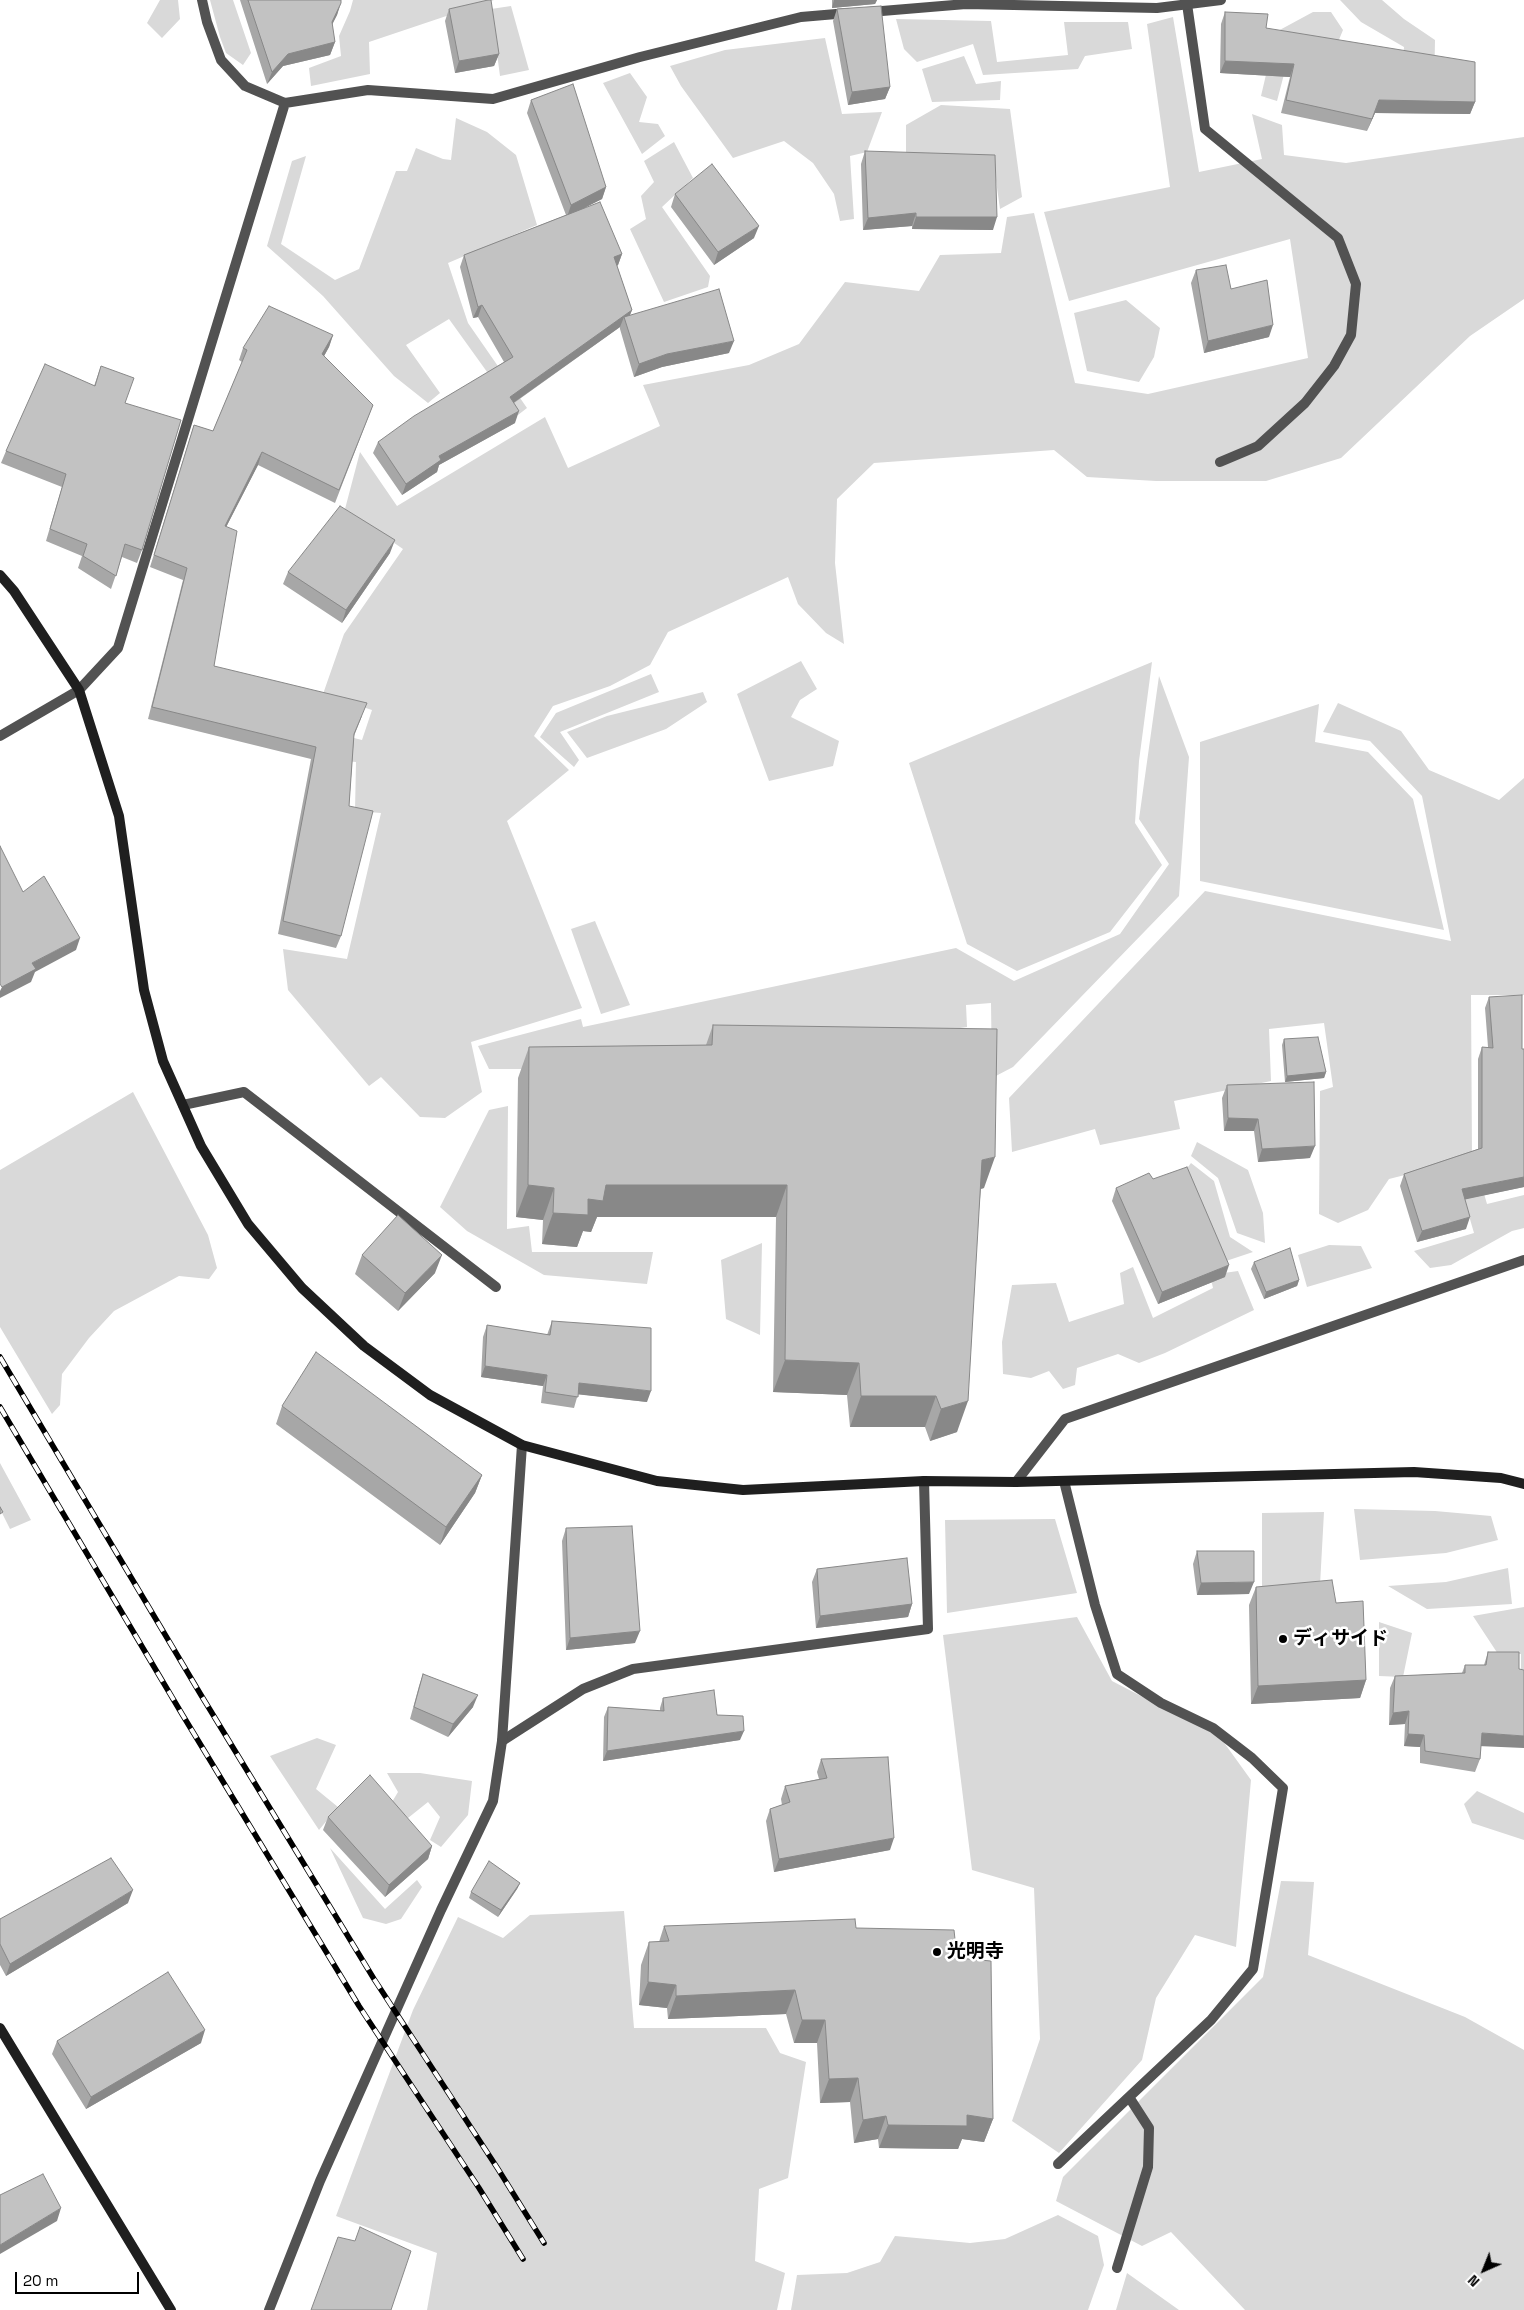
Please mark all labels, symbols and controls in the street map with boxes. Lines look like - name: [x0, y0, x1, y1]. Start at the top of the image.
- place label: ディサイド: [1293, 1628, 1388, 1650]
- marker: ディサイド: [1277, 1633, 1289, 1645]
- place label: 光明寺: [947, 1941, 1004, 1963]
- marker: 光明寺: [931, 1946, 943, 1958]
- north arrow: [1459, 2245, 1509, 2295]
- scale bar: [18, 2262, 141, 2294]
- text: 20 m: [23, 2271, 58, 2290]
- text: N: [1464, 2271, 1483, 2291]

